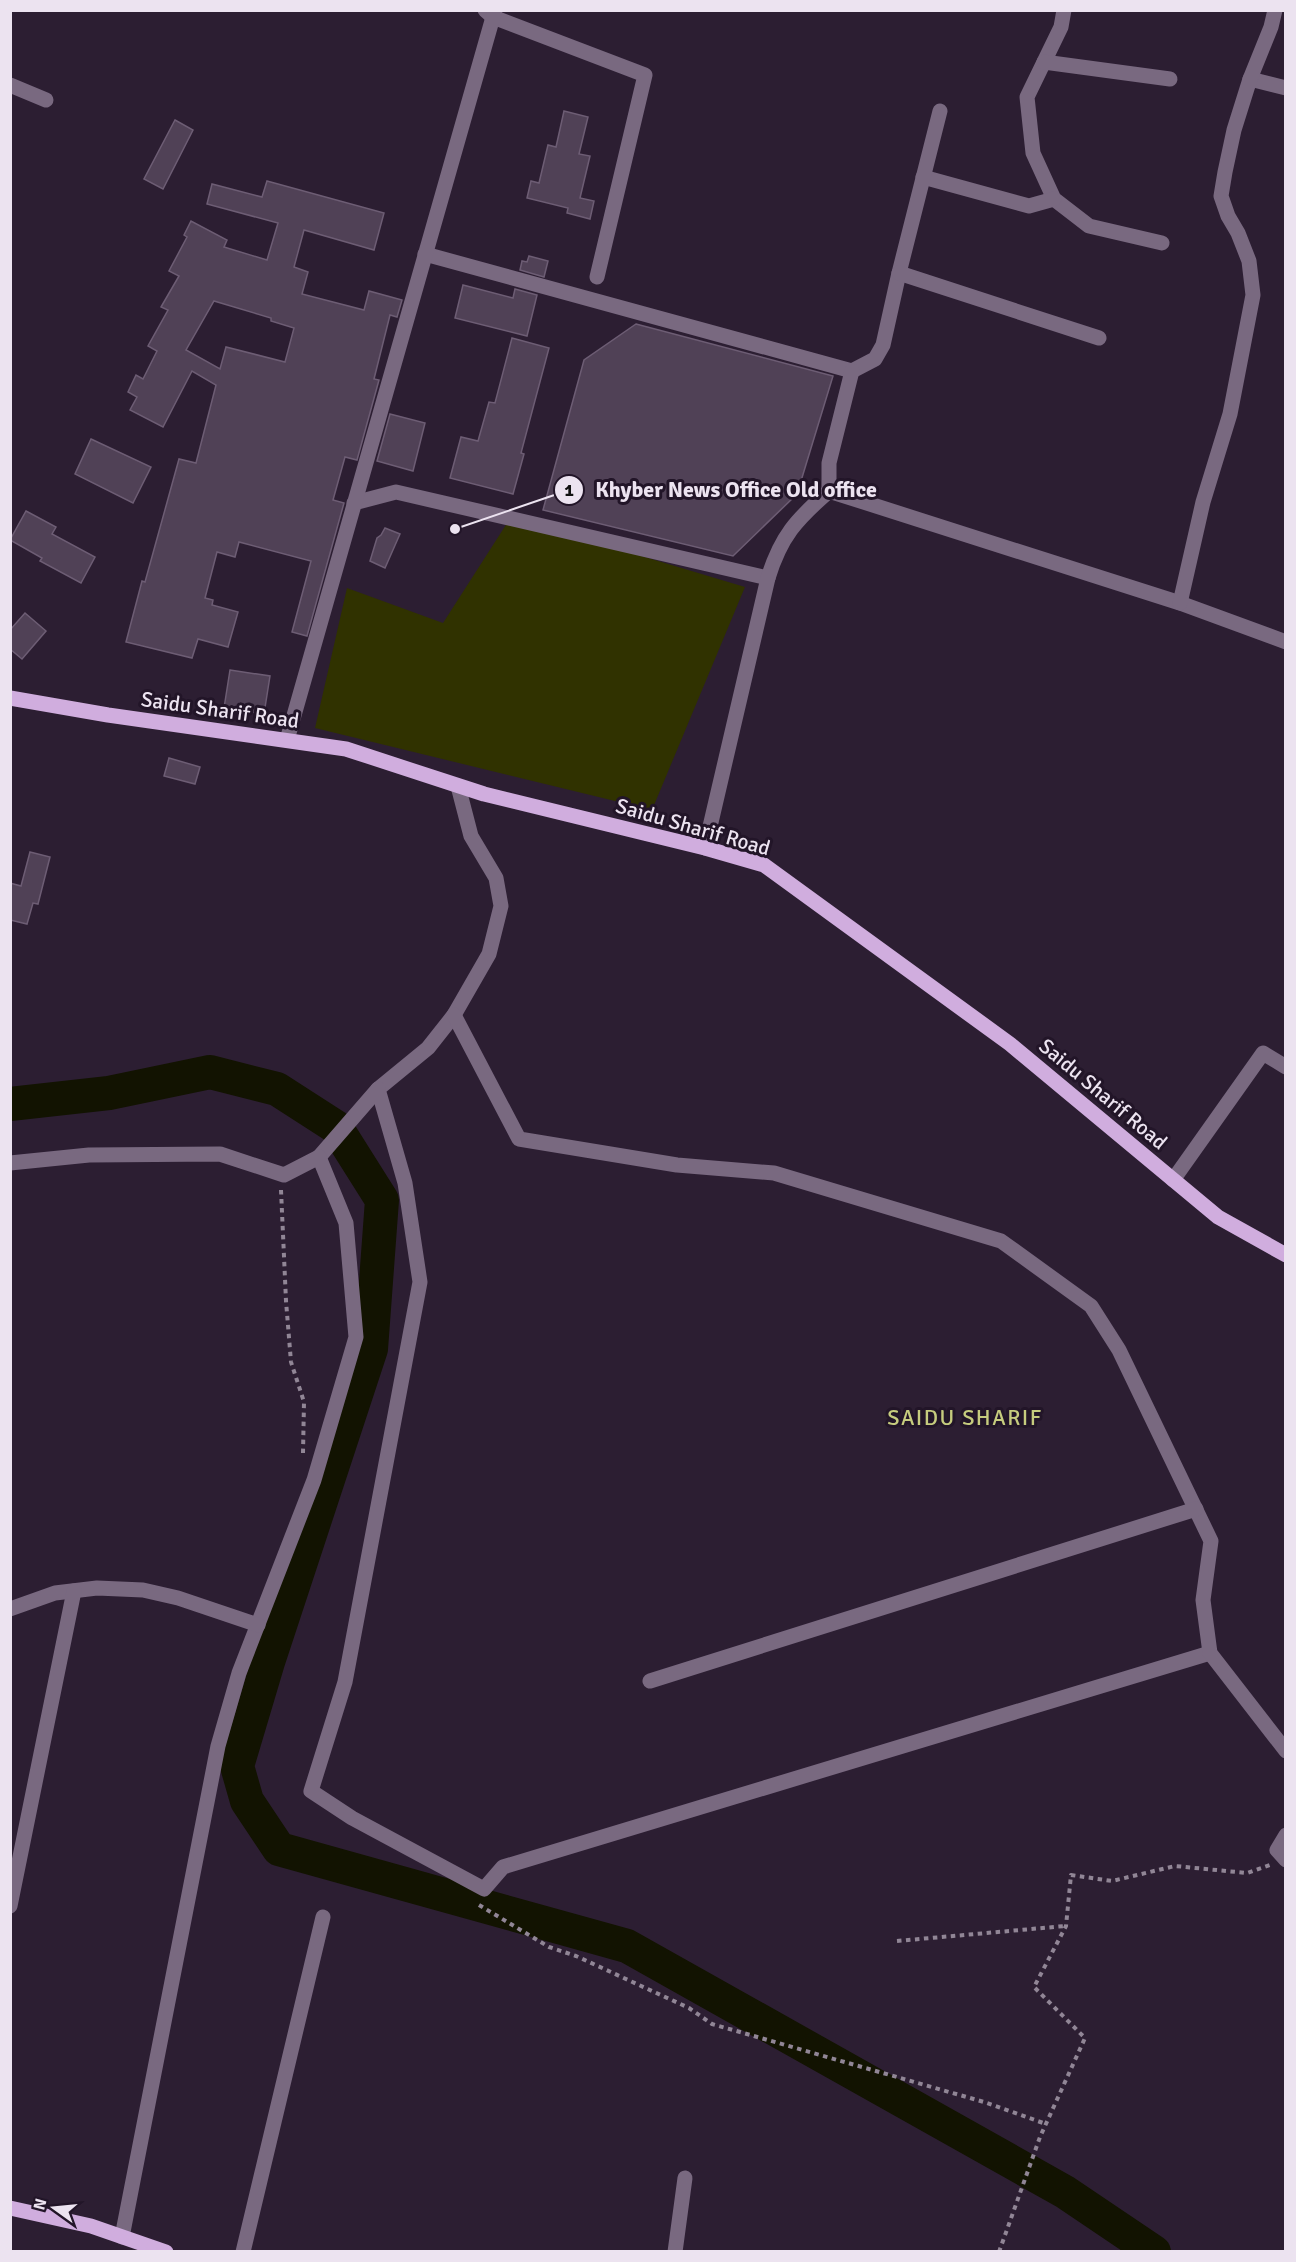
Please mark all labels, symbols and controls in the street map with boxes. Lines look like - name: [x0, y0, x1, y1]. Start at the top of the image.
- callout: Khyber News Office Old office: [554, 470, 889, 510]
- text: Khyber News Office Old office: [595, 476, 877, 503]
- text: 1: [564, 479, 574, 501]
- street label: Saidu Sharif Road: [139, 686, 301, 734]
- street label: Saidu Sharif Road: [613, 793, 773, 861]
- street label: Saidu Sharif Road: [1034, 1033, 1172, 1155]
- district label: SAIDU SHARIF: [887, 1404, 1043, 1431]
- north arrow: [24, 2178, 84, 2238]
- text: N: [29, 2196, 52, 2212]

